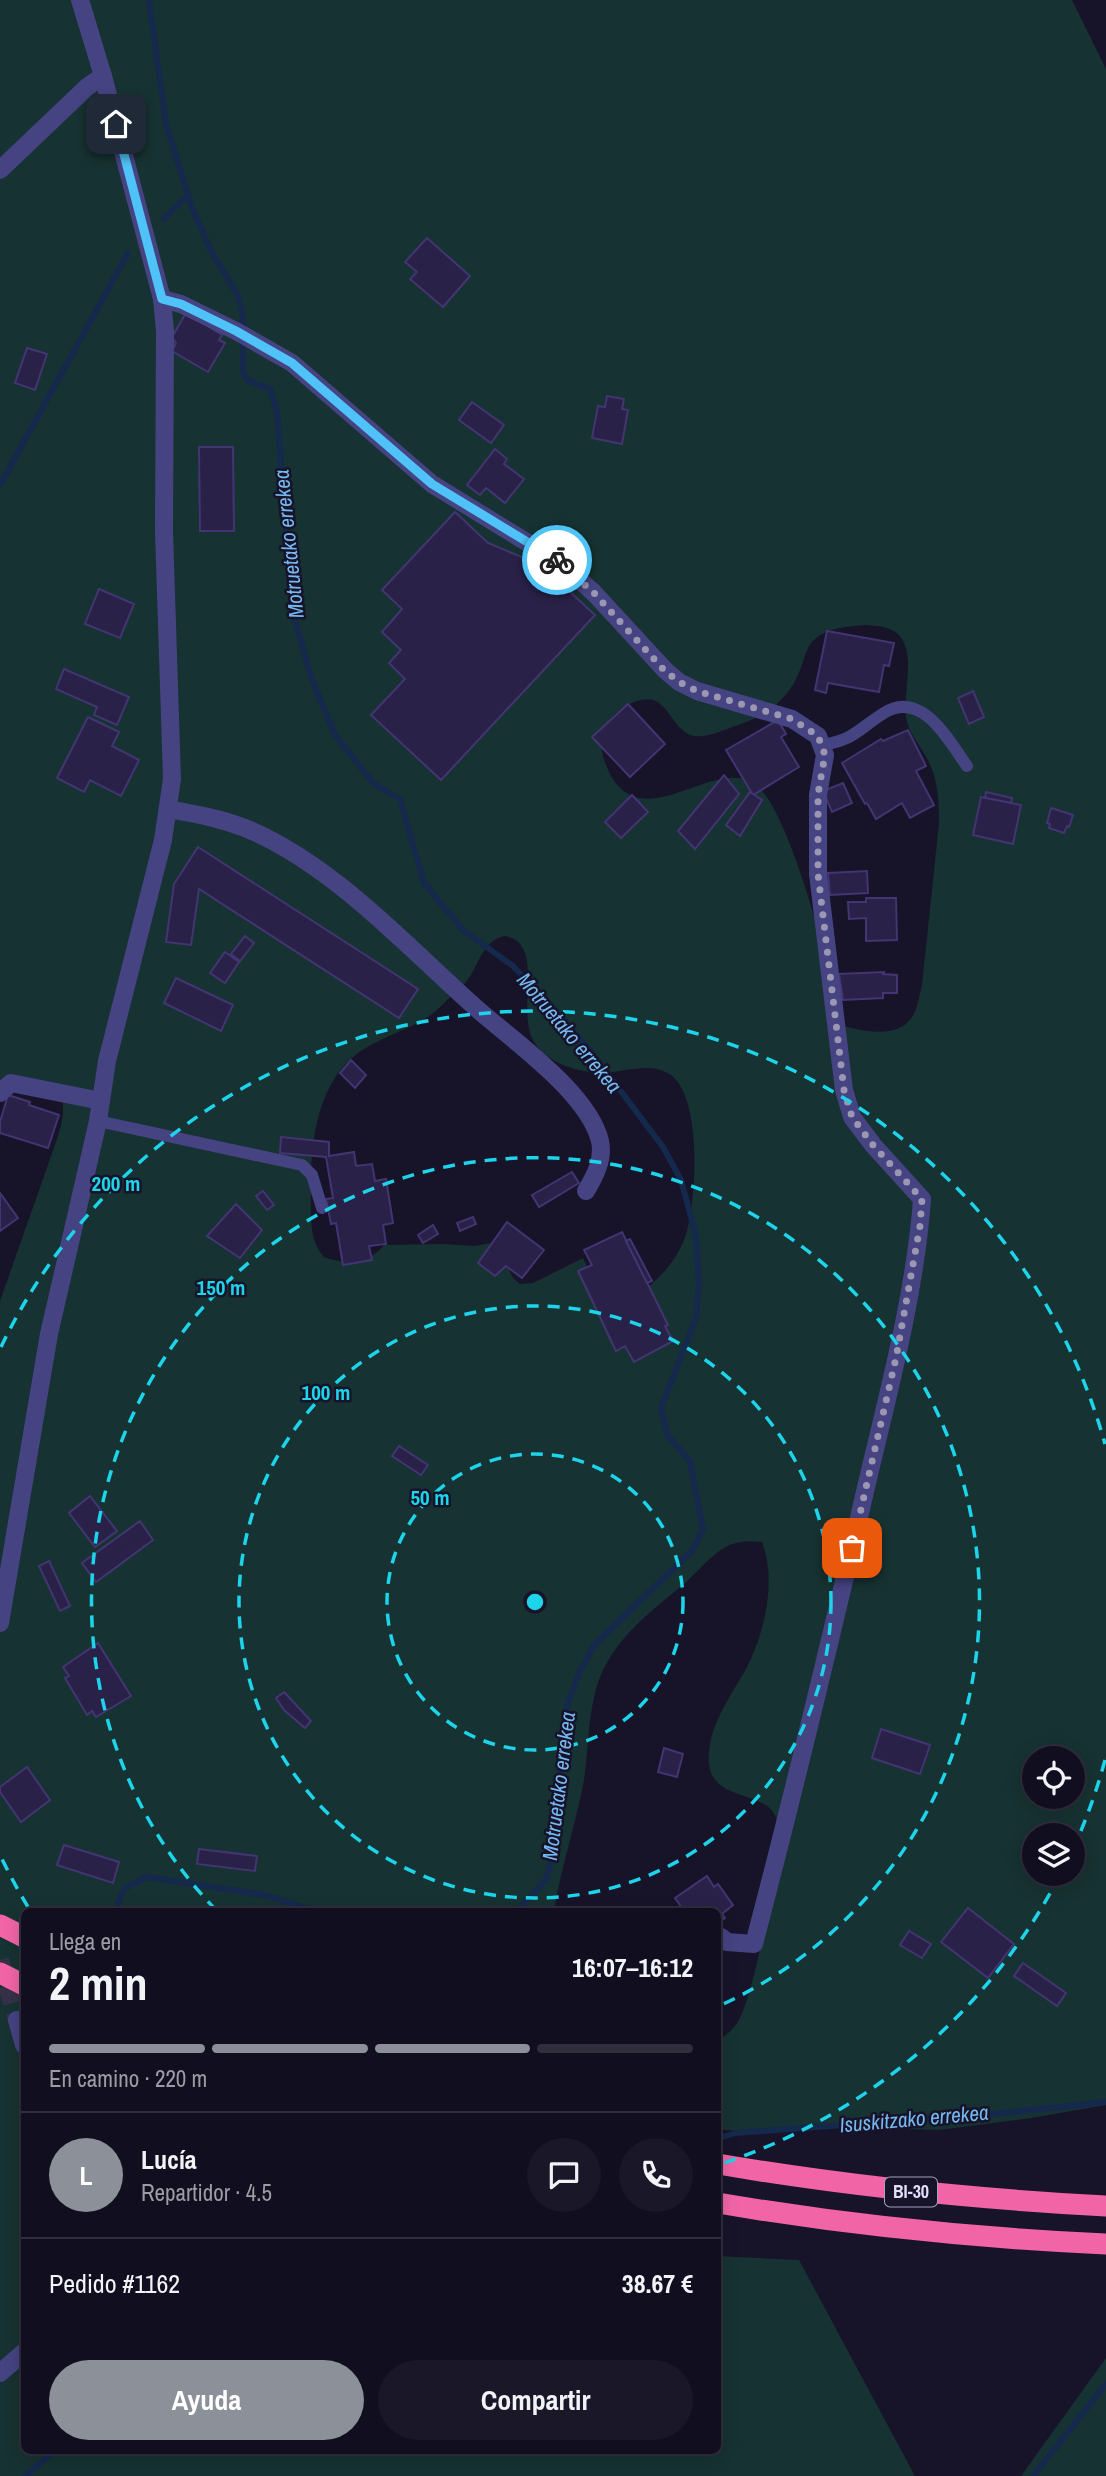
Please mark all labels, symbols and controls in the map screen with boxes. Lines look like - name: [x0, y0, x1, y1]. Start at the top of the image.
- pin: [86, 94, 146, 154]
- icon: home: [97, 105, 135, 143]
- water label: Motruetako errekea: [266, 468, 311, 620]
- courier: [522, 525, 592, 595]
- icon: bike: [538, 541, 576, 579]
- water label: Motruetako errekea: [510, 966, 628, 1099]
- text: 200 m: [92, 1169, 140, 1198]
- text: 150 m: [197, 1273, 245, 1302]
- text: 100 m: [302, 1378, 350, 1407]
- text: 50 m: [410, 1483, 450, 1512]
- pin: [822, 1518, 882, 1578]
- icon: bag: [833, 1529, 871, 1567]
- centre of rings: [523, 1590, 547, 1614]
- water label: Motruetako errekea: [535, 1710, 582, 1862]
- map controls: [1022, 1746, 1085, 1886]
- button: locate: [1022, 1746, 1085, 1809]
- button: layers: [1022, 1823, 1085, 1886]
- text: Llega en: [49, 1926, 121, 1957]
- text: 16:07–16:12: [572, 1950, 693, 1985]
- text: 2 min: [49, 1952, 148, 2014]
- text: En camino · 220 m: [49, 2063, 207, 2094]
- water label: Isuskitzako errekea: [838, 2098, 990, 2139]
- button: chat: [527, 2138, 601, 2212]
- button: phone: [619, 2138, 693, 2212]
- text: Lucía: [141, 2142, 197, 2177]
- text: L: [79, 2158, 93, 2193]
- text: Repartidor · 4.5: [141, 2177, 272, 2208]
- road number: BI-30: [885, 2178, 937, 2206]
- text: Pedido #1162: [49, 2266, 180, 2301]
- text: 38.67 €: [622, 2266, 693, 2301]
- button: Ayuda: [49, 2360, 364, 2440]
- button: Compartir: [378, 2360, 693, 2440]

